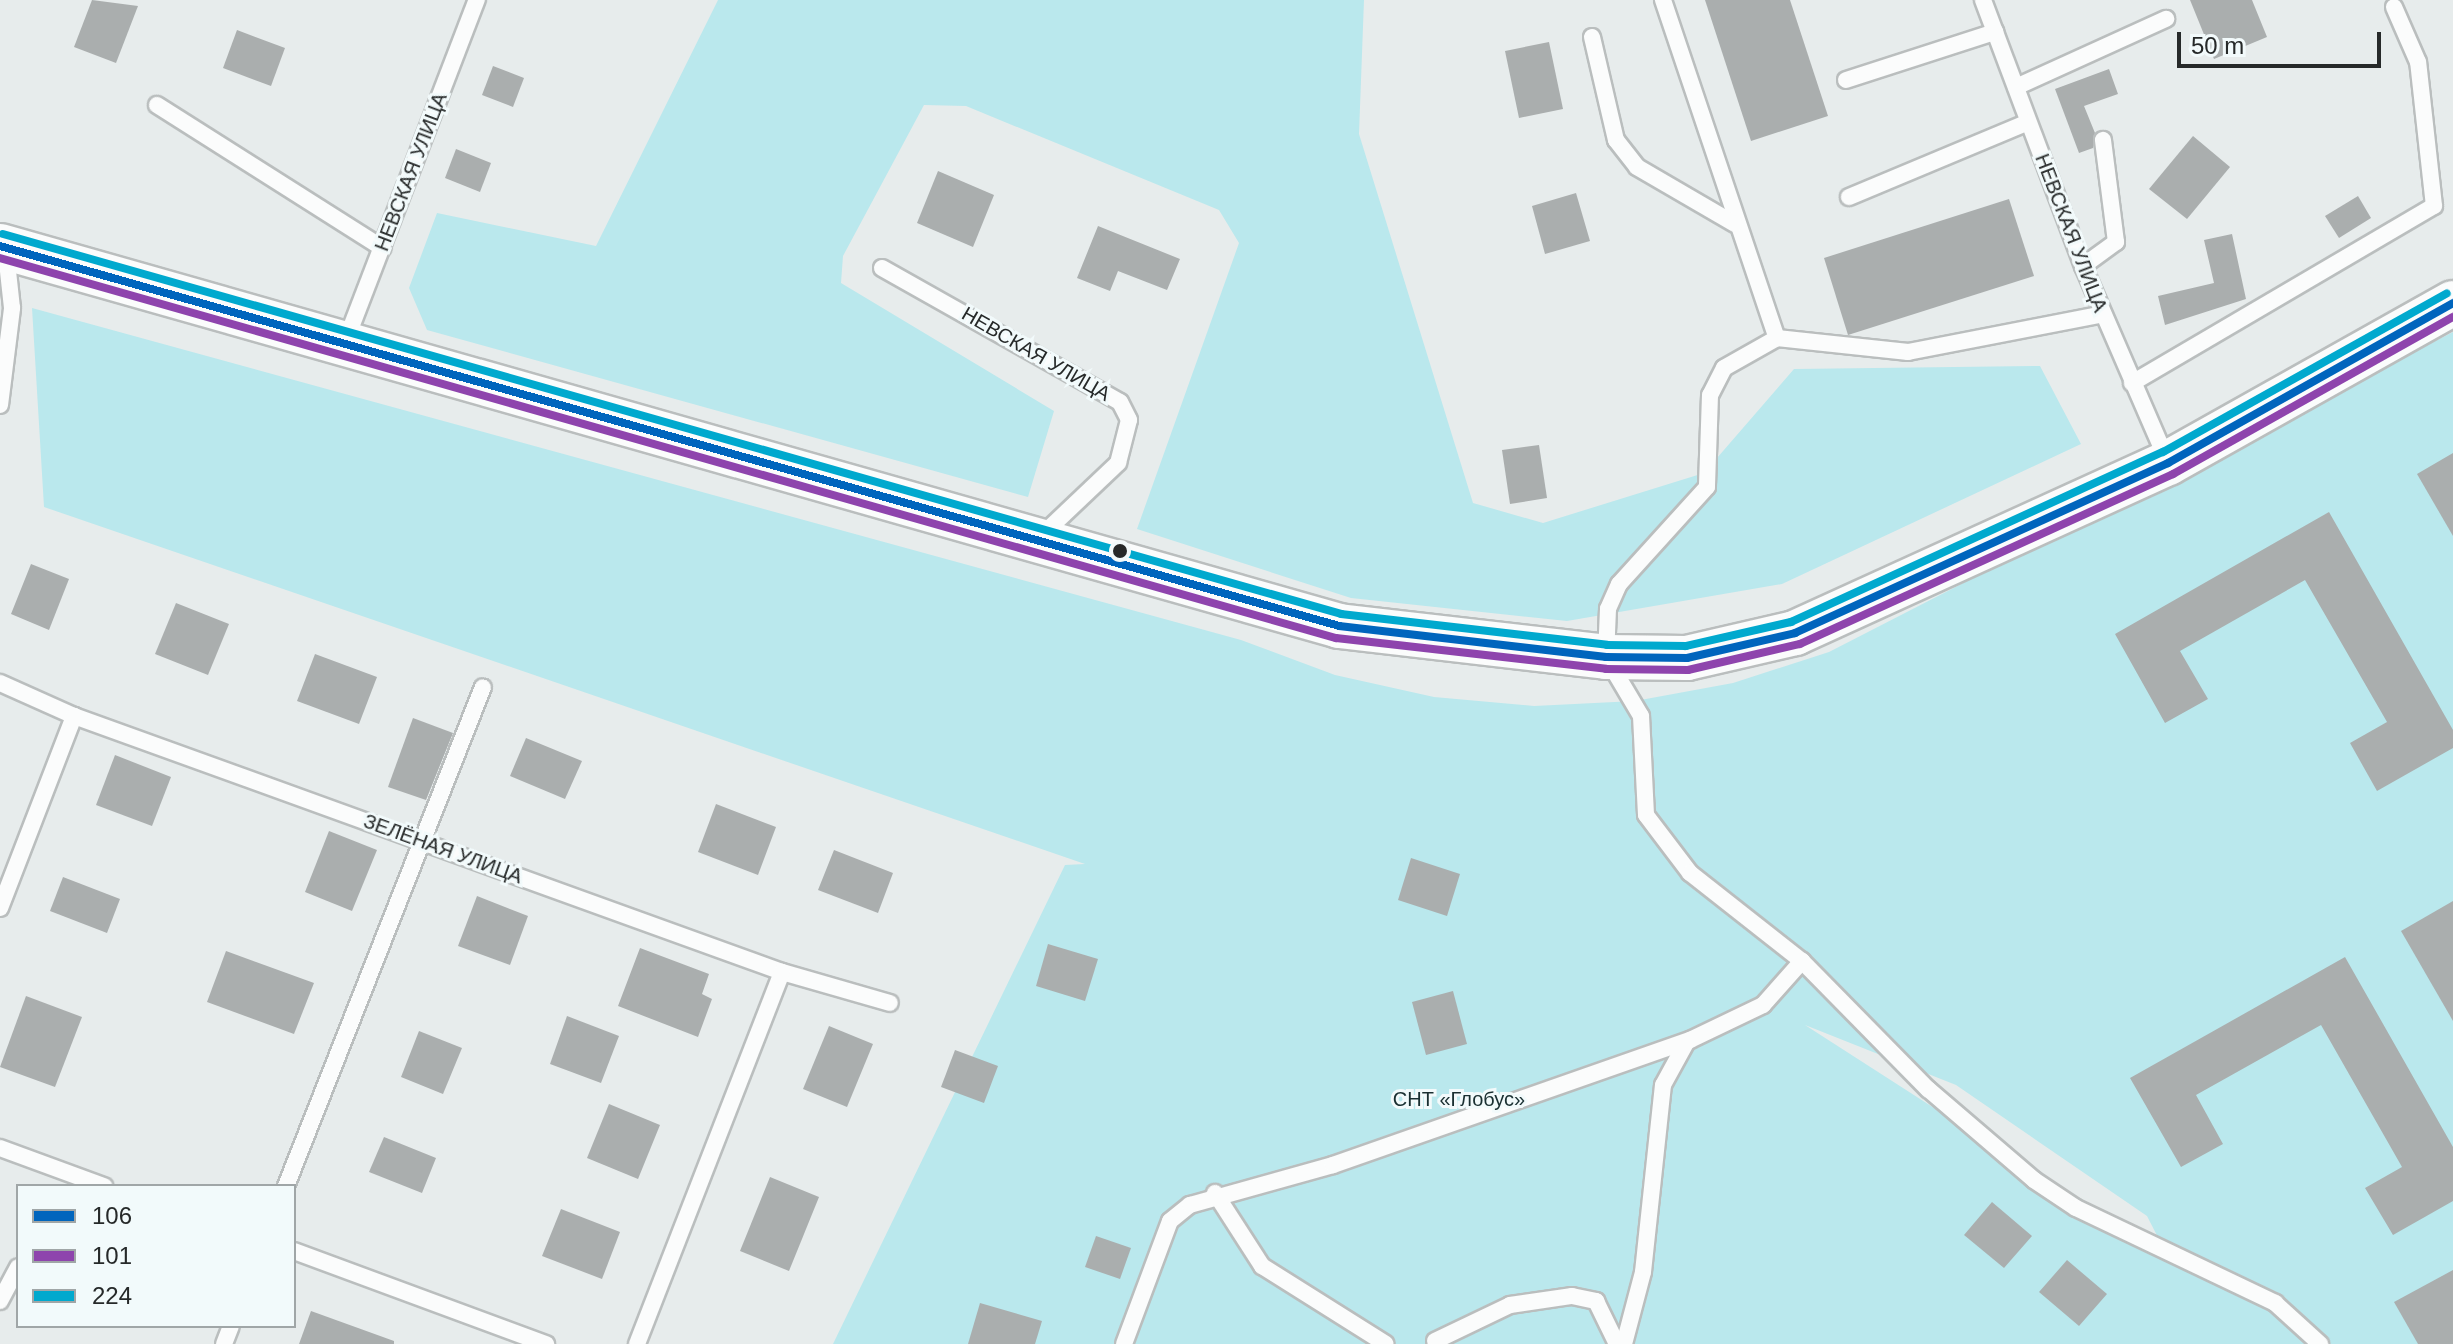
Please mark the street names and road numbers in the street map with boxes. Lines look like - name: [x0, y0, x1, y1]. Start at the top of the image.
- street label: НЕВСКАЯ УЛИЦА: [370, 89, 452, 255]
- street label: НЕВСКАЯ УЛИЦА: [2030, 150, 2112, 316]
- street label: НЕВСКАЯ УЛИЦА: [957, 302, 1115, 406]
- street label: ЗЕЛЁНАЯ УЛИЦА: [360, 809, 526, 889]

